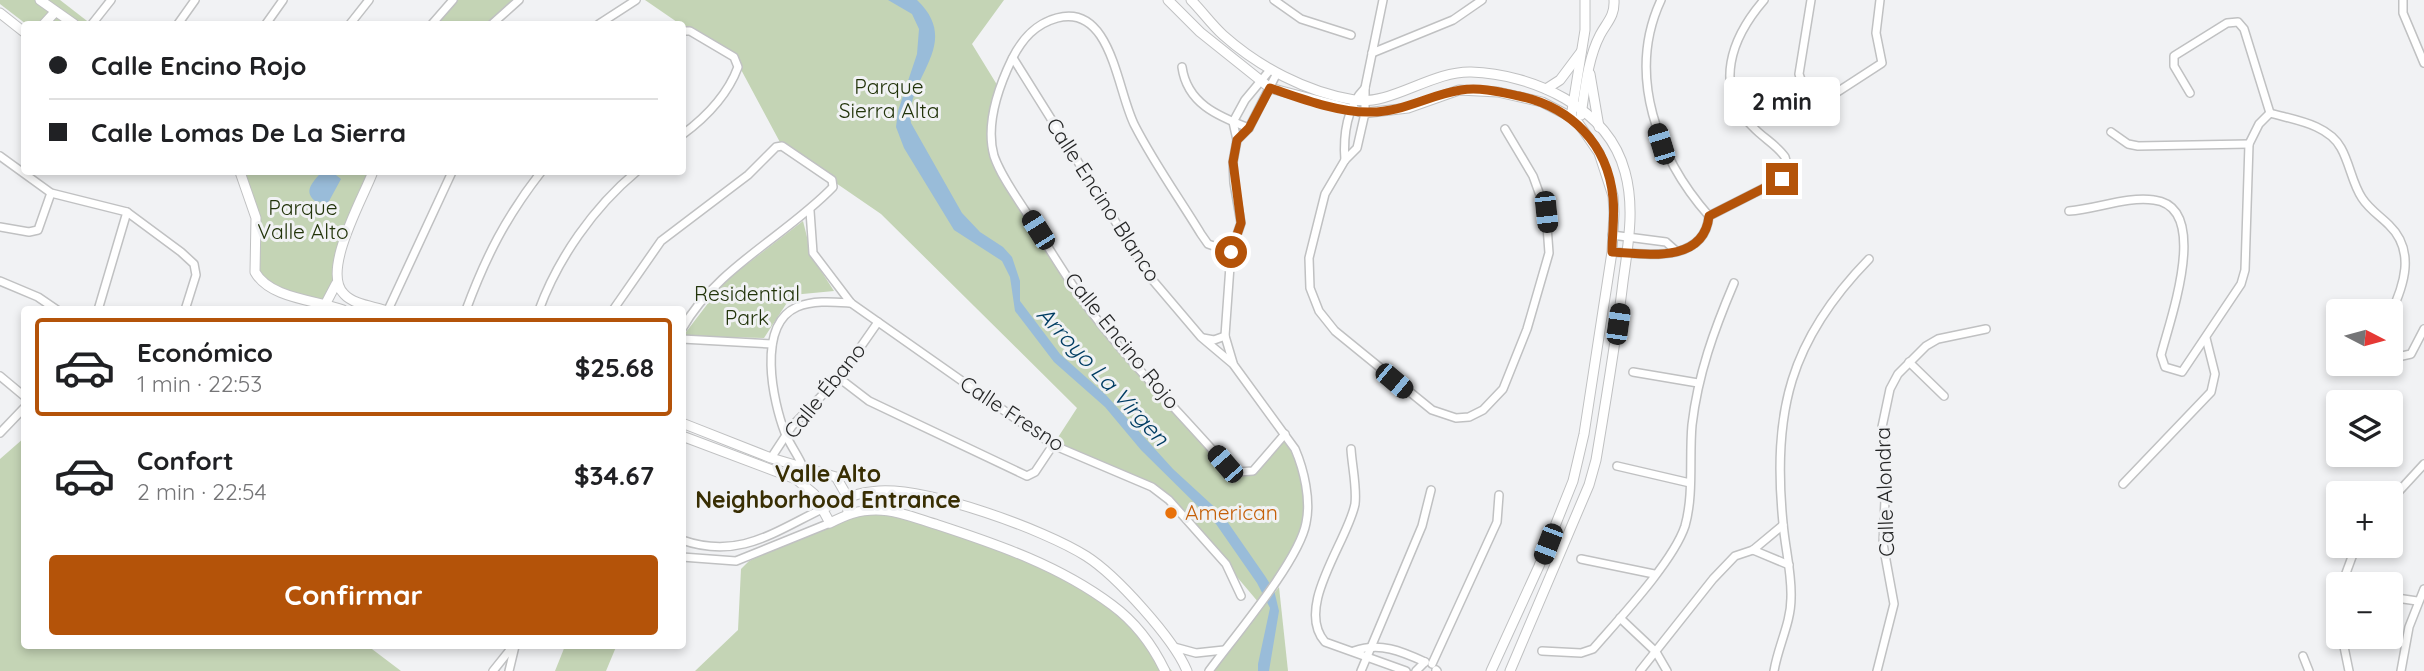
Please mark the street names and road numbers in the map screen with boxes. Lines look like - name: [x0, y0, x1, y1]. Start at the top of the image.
- street label: Calle Encino Blanco: [1041, 113, 1167, 286]
- street label: Calle Encino Rojo: [1060, 267, 1186, 414]
- street label: Calle Ébano: [778, 337, 871, 444]
- street label: Calle Fresno: [955, 370, 1070, 457]
- street label: Calle Alondra: [1869, 427, 1899, 557]

